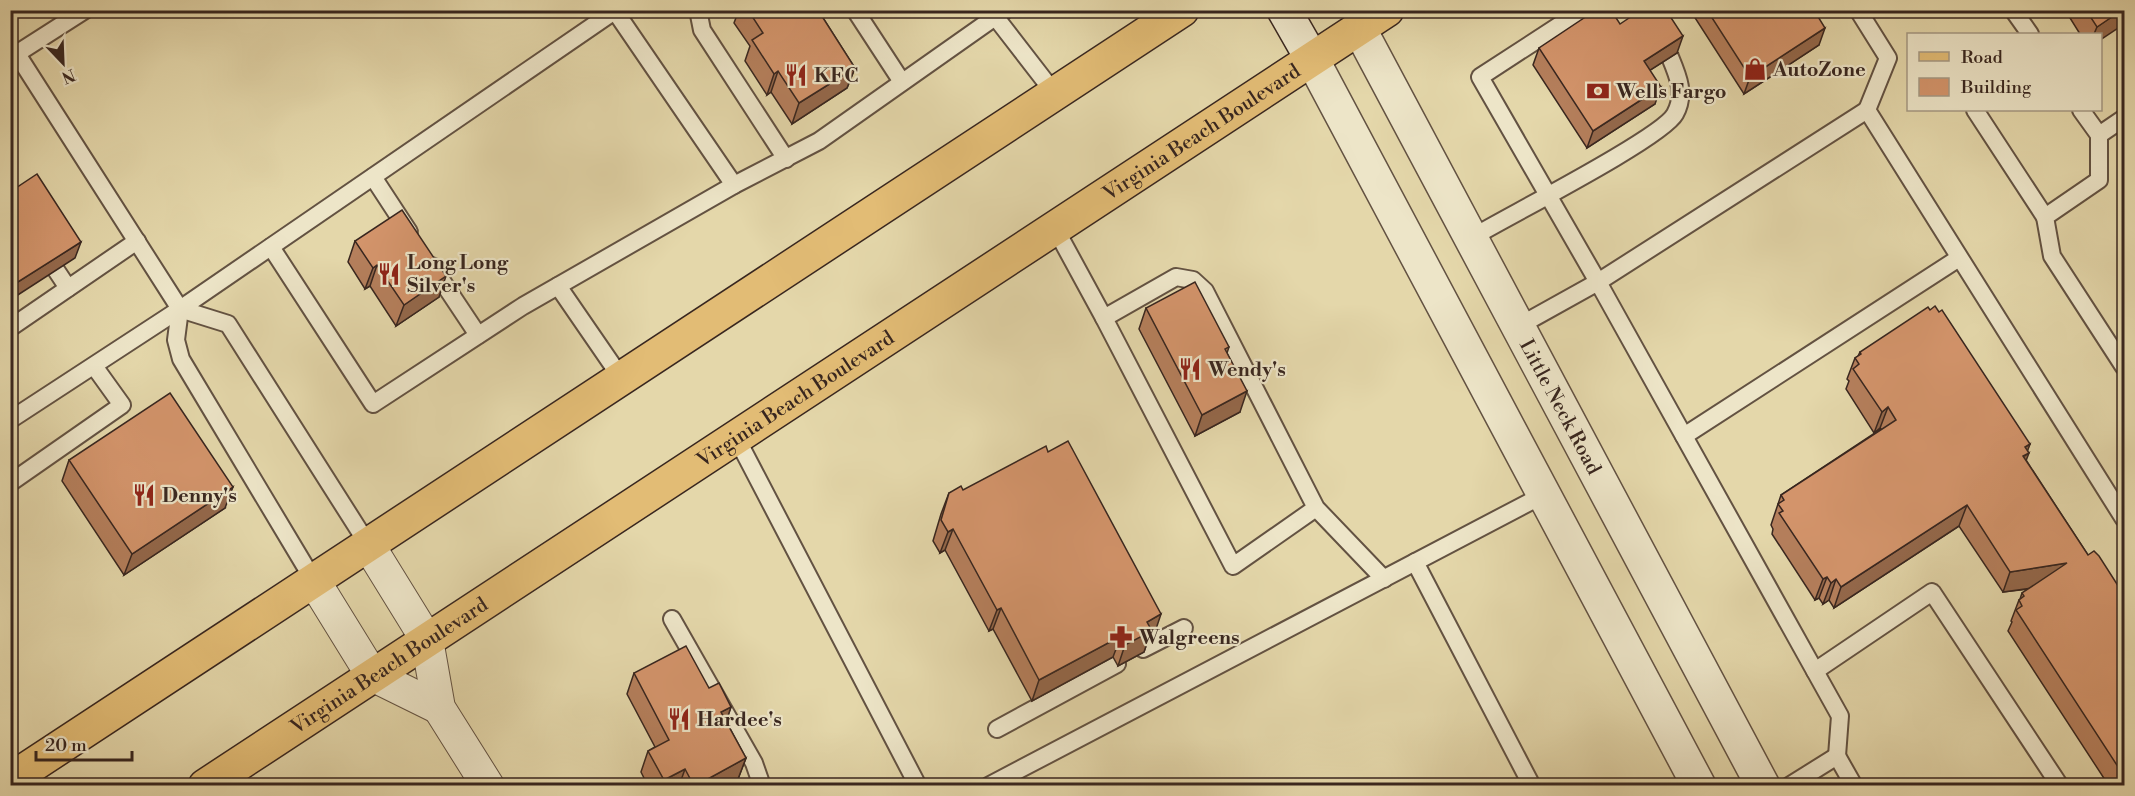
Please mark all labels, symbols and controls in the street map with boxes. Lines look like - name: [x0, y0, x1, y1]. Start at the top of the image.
- north arrow: [33, 33, 93, 93]
- legend: [1907, 33, 2102, 111]
- text: Road: [1961, 46, 2004, 69]
- shop icon: AutoZone: [1742, 56, 1768, 82]
- place label: AutoZone: [1772, 58, 1866, 83]
- street label: Virginia Beach Boulevard: [1098, 59, 1306, 207]
- restaurant icon: KFC: [783, 62, 809, 88]
- text: N: [58, 64, 78, 88]
- place label: KFC: [814, 64, 858, 89]
- text: Building: [1960, 76, 2032, 99]
- bank icon: Wells Fargo: [1585, 78, 1611, 104]
- place label: Wells Fargo: [1615, 80, 1727, 105]
- place label: Long Long Silver's: [407, 251, 509, 299]
- restaurant icon: Long Long Silver's: [376, 261, 402, 287]
- street label: Virginia Beach Boulevard: [692, 326, 900, 474]
- street label: Little Neck Road: [1513, 335, 1606, 480]
- restaurant icon: Wendy's: [1177, 356, 1203, 382]
- place label: Wendy's: [1207, 358, 1286, 383]
- restaurant icon: Denny's: [131, 482, 157, 508]
- place label: Denny's: [162, 484, 237, 509]
- street label: Virginia Beach Boulevard: [286, 592, 494, 741]
- pharmacy icon: Walgreens: [1108, 624, 1134, 650]
- place label: Walgreens: [1138, 626, 1240, 651]
- restaurant icon: Hardee's: [666, 706, 692, 732]
- place label: Hardee's: [697, 708, 782, 733]
- scale bar: [36, 724, 132, 762]
- text: 20 m: [45, 734, 87, 757]

